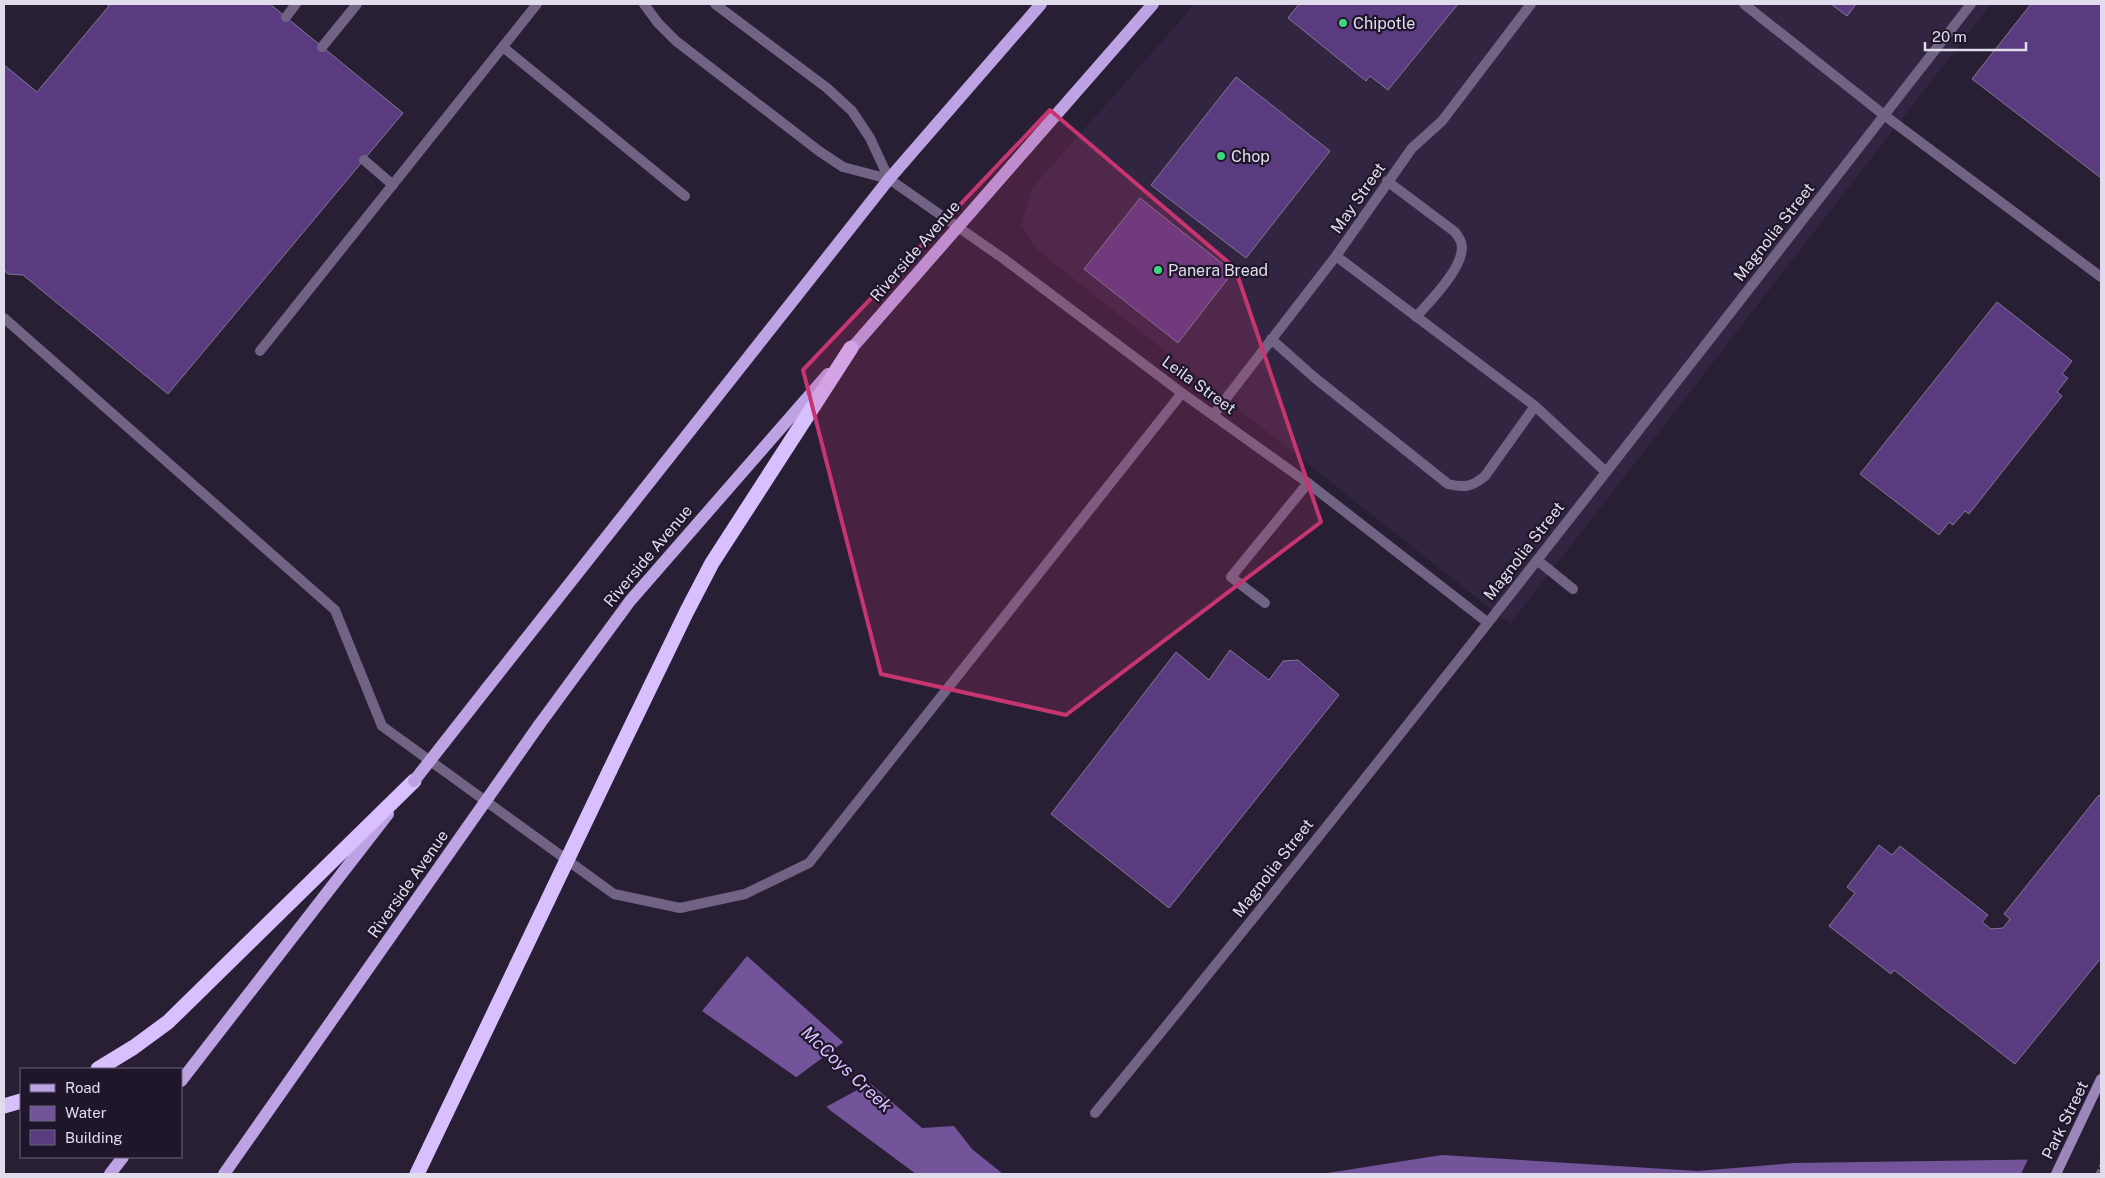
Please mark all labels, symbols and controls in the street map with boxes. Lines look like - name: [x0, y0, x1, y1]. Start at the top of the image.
- place label: Chipotle: [1353, 14, 1415, 33]
- marker: Chipotle: [1337, 17, 1349, 29]
- scale bar: [1925, 20, 2026, 52]
- text: 20 m: [1932, 28, 1967, 45]
- place label: Chop: [1231, 147, 1270, 166]
- marker: Chop: [1215, 150, 1227, 162]
- street label: May Street: [1327, 159, 1389, 237]
- street label: Magnolia Street: [1730, 179, 1818, 285]
- street label: Riverside Avenue: [866, 197, 964, 305]
- place label: Panera Bread: [1168, 261, 1268, 280]
- marker: Panera Bread: [1152, 264, 1164, 276]
- street label: Leila Street: [1159, 352, 1239, 418]
- street label: Magnolia Street: [1480, 498, 1568, 604]
- street label: Riverside Avenue: [600, 501, 696, 611]
- street label: Magnolia Street: [1229, 815, 1317, 921]
- street label: Riverside Avenue: [364, 826, 452, 942]
- water label: McCoys Creek: [797, 1022, 897, 1117]
- legend: [20, 1068, 182, 1158]
- street label: Park Street: [2038, 1078, 2092, 1162]
- text: Road: [65, 1079, 101, 1096]
- text: Water: [65, 1104, 107, 1121]
- text: Building: [65, 1129, 123, 1146]

